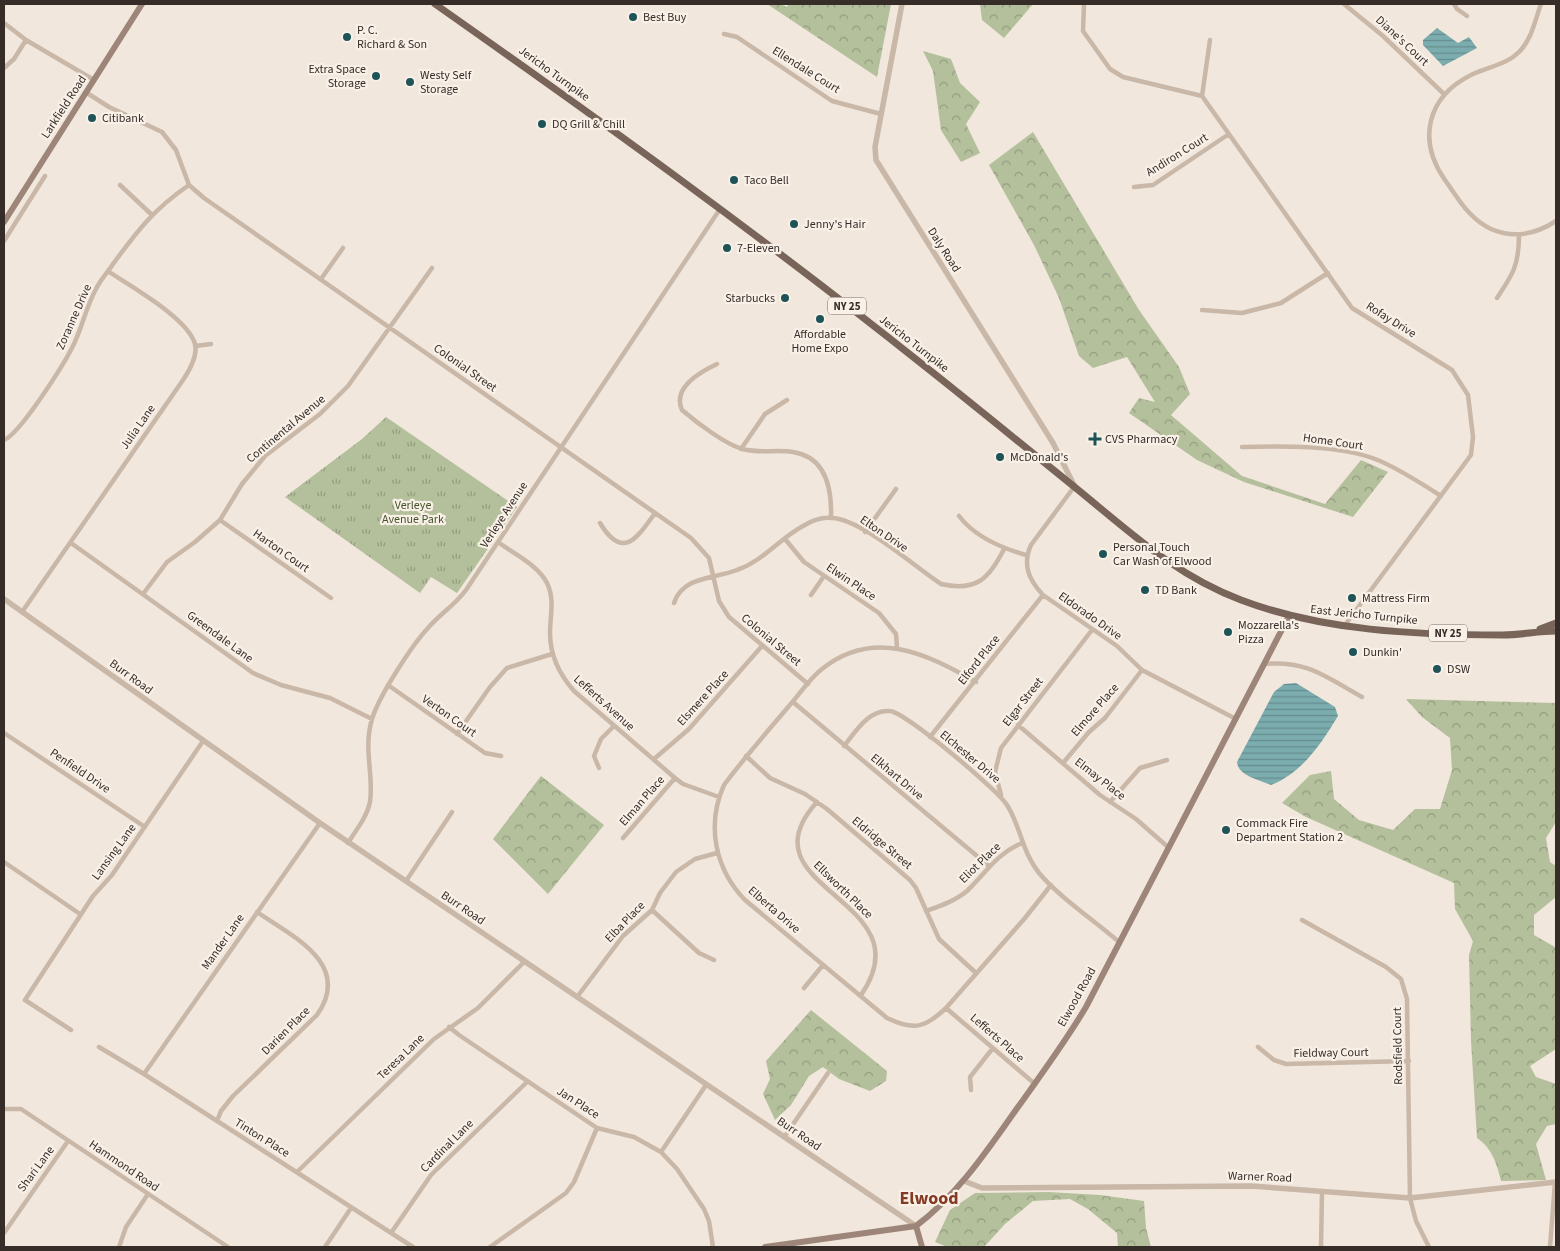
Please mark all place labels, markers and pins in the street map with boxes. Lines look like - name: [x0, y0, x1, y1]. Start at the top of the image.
- place label: Best Buy: [643, 9, 687, 26]
- marker: Best Buy: [627, 11, 639, 23]
- place label: P. C. Richard & Son: [357, 22, 427, 53]
- marker: P. C. Richard & Son: [341, 31, 353, 43]
- place label: Extra Space Storage: [308, 61, 366, 92]
- place label: Westy Self Storage: [420, 67, 472, 98]
- marker: Extra Space Storage: [370, 70, 382, 82]
- marker: Westy Self Storage: [404, 76, 416, 88]
- place label: Citibank: [102, 110, 144, 127]
- marker: Citibank: [86, 112, 98, 124]
- place label: DQ Grill & Chill: [552, 116, 625, 133]
- marker: DQ Grill & Chill: [536, 118, 548, 130]
- place label: Taco Bell: [744, 172, 789, 189]
- marker: Taco Bell: [728, 174, 740, 186]
- place label: Jenny's Hair: [804, 216, 866, 233]
- marker: Jenny's Hair: [788, 218, 800, 230]
- place label: 7-Eleven: [737, 240, 780, 257]
- marker: 7-Eleven: [721, 242, 733, 254]
- place label: Starbucks: [725, 290, 775, 307]
- marker: Starbucks: [779, 292, 791, 304]
- marker: Affordable Home Expo: [814, 313, 826, 325]
- place label: Affordable Home Expo: [791, 326, 849, 357]
- place label: CVS Pharmacy: [1105, 431, 1178, 448]
- marker: CVS Pharmacy: [1089, 433, 1101, 445]
- place label: McDonald's: [1010, 449, 1068, 466]
- marker: McDonald's: [994, 451, 1006, 463]
- place label: Personal Touch Car Wash of Elwood: [1113, 539, 1212, 570]
- marker: Personal Touch Car Wash of Elwood: [1097, 548, 1109, 560]
- place label: TD Bank: [1155, 582, 1197, 599]
- marker: TD Bank: [1139, 584, 1151, 596]
- place label: Mattress Firm: [1362, 590, 1430, 607]
- marker: Mattress Firm: [1346, 592, 1358, 604]
- place label: Mozzarella's Pizza: [1238, 617, 1299, 648]
- marker: Mozzarella's Pizza: [1222, 626, 1234, 638]
- place label: Dunkin': [1363, 644, 1402, 661]
- marker: Dunkin': [1347, 646, 1359, 658]
- place label: DSW: [1447, 661, 1471, 678]
- marker: DSW: [1431, 663, 1443, 675]
- place label: Commack Fire Department Station 2: [1236, 815, 1343, 846]
- marker: Commack Fire Department Station 2: [1220, 824, 1232, 836]

